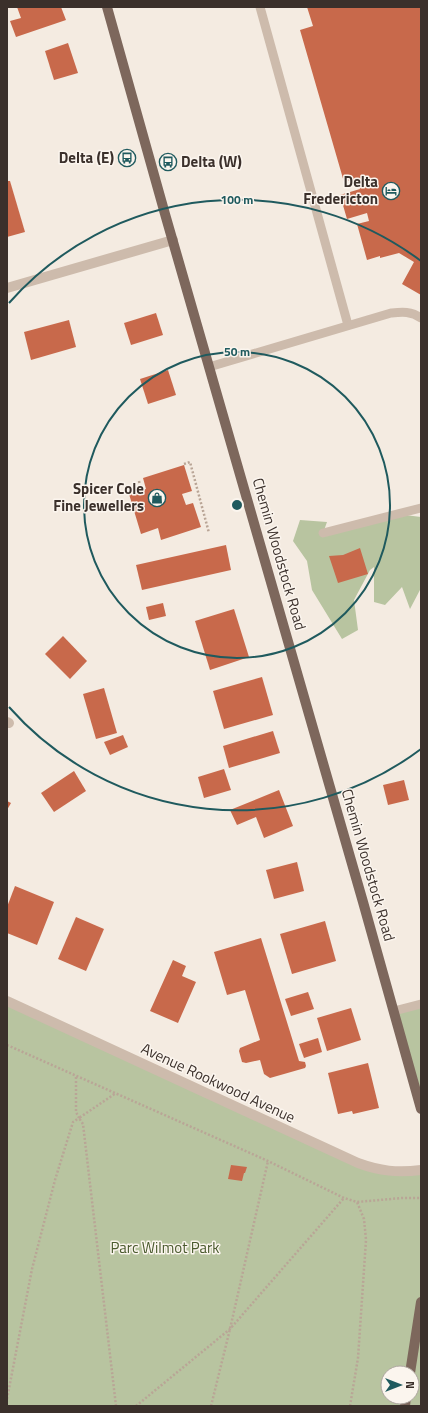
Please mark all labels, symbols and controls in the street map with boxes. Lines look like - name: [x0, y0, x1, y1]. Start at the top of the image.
- place label: Delta (E): [59, 146, 114, 169]
- bus stop icon: Delta (E): [117, 148, 137, 168]
- place label: Delta (W): [181, 150, 242, 173]
- bus stop icon: Delta (W): [158, 152, 178, 172]
- place label: Delta Fredericton: [303, 170, 378, 210]
- hotel icon: Delta Fredericton: [381, 181, 401, 201]
- text: 100 m: [221, 190, 253, 209]
- text: 50 m: [224, 342, 250, 361]
- street label: Chemin Woodstock Road: [247, 475, 312, 633]
- place label: Spicer Cole Fine Jewellers: [53, 477, 144, 517]
- shop icon: Spicer Cole Fine Jewellers: [147, 488, 167, 508]
- centre of rings: [230, 498, 244, 512]
- street label: Chemin Woodstock Road: [336, 786, 401, 944]
- street label: Avenue Rookwood Avenue: [137, 1037, 299, 1128]
- park label: Parc Wilmot Park: [111, 1236, 219, 1259]
- north arrow: [380, 1365, 420, 1405]
- text: N: [402, 1381, 418, 1389]

